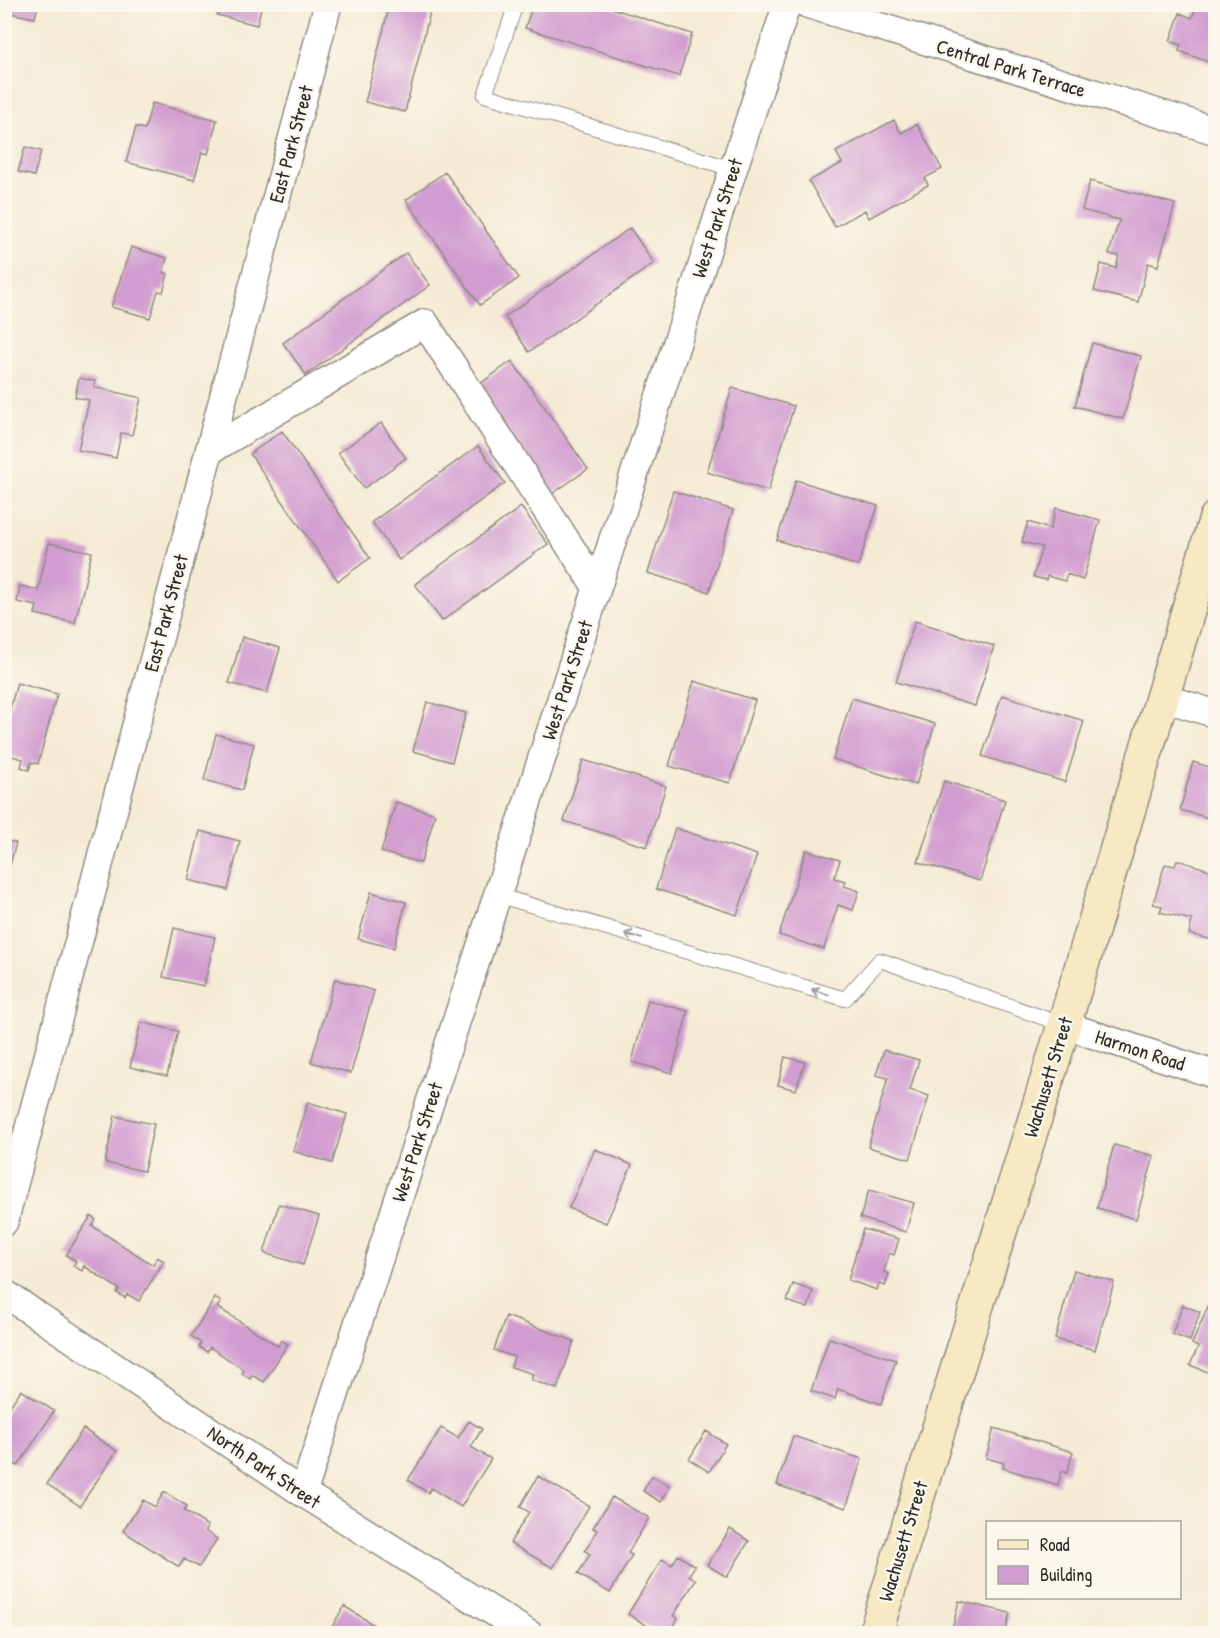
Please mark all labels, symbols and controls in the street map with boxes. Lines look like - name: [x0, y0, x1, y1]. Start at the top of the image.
- street label: Central Park Terrace: [933, 32, 1089, 103]
- street label: East Park Street: [262, 81, 319, 206]
- street label: West Park Street: [685, 154, 749, 281]
- street label: East Park Street: [137, 550, 194, 675]
- street label: West Park Street: [535, 616, 599, 743]
- one-way arrow: [624, 930, 643, 941]
- one-way arrow: [811, 986, 830, 997]
- street label: Wachusett Street: [1016, 1012, 1079, 1141]
- street label: Harmon Road: [1092, 1022, 1189, 1077]
- street label: West Park Street: [385, 1078, 449, 1205]
- street label: North Park Street: [202, 1419, 327, 1515]
- street label: Wachusett Street: [871, 1476, 934, 1605]
- legend: [986, 1521, 1181, 1599]
- text: Road: [1040, 1532, 1070, 1557]
- text: Building: [1040, 1562, 1092, 1587]

